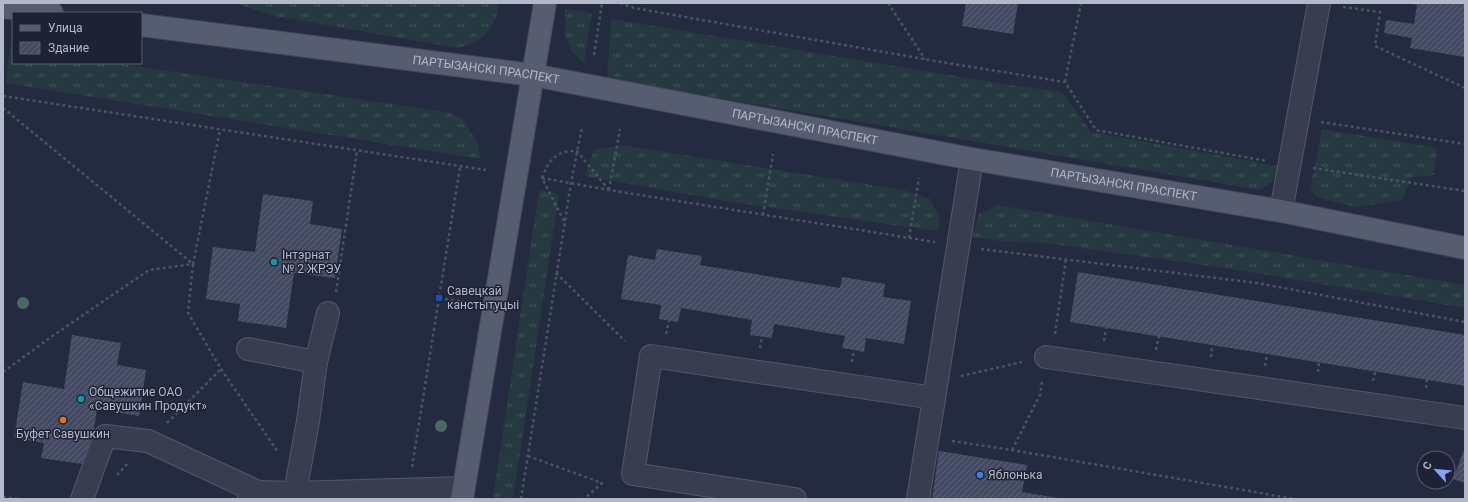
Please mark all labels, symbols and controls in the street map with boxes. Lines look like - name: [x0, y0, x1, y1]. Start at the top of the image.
- legend: [12, 12, 142, 64]
- text: Улица: [48, 21, 83, 35]
- text: Здание: [48, 41, 89, 55]
- street label: ПАРТЫЗАНСКІ ПРАСПЕКТ: [412, 53, 561, 87]
- street label: ПАРТЫЗАНСКІ ПРАСПЕКТ: [731, 106, 879, 148]
- street label: ПАРТЫЗАНСКІ ПРАСПЕКТ: [1050, 165, 1198, 204]
- place label: Інтэрнат № 2 ЖРЭУ: [282, 248, 341, 276]
- marker: Інтэрнат № 2 ЖРЭУ: [269, 257, 279, 267]
- place label: Савецкай канстытуцыі: [447, 284, 519, 312]
- marker: Савецкай канстытуцыі: [434, 293, 444, 303]
- place label: Общежитие ОАО «Савушкин Продукт»: [89, 385, 207, 413]
- marker: Общежитие ОАО «Савушкин Продукт»: [76, 394, 86, 404]
- marker: Буфет Савушкин: [58, 415, 68, 425]
- place label: Буфет Савушкин: [16, 427, 110, 441]
- north arrow: [1416, 450, 1456, 490]
- text: С: [1420, 460, 1435, 472]
- place label: Яблонька: [988, 468, 1043, 482]
- marker: Яблонька: [975, 470, 985, 480]

